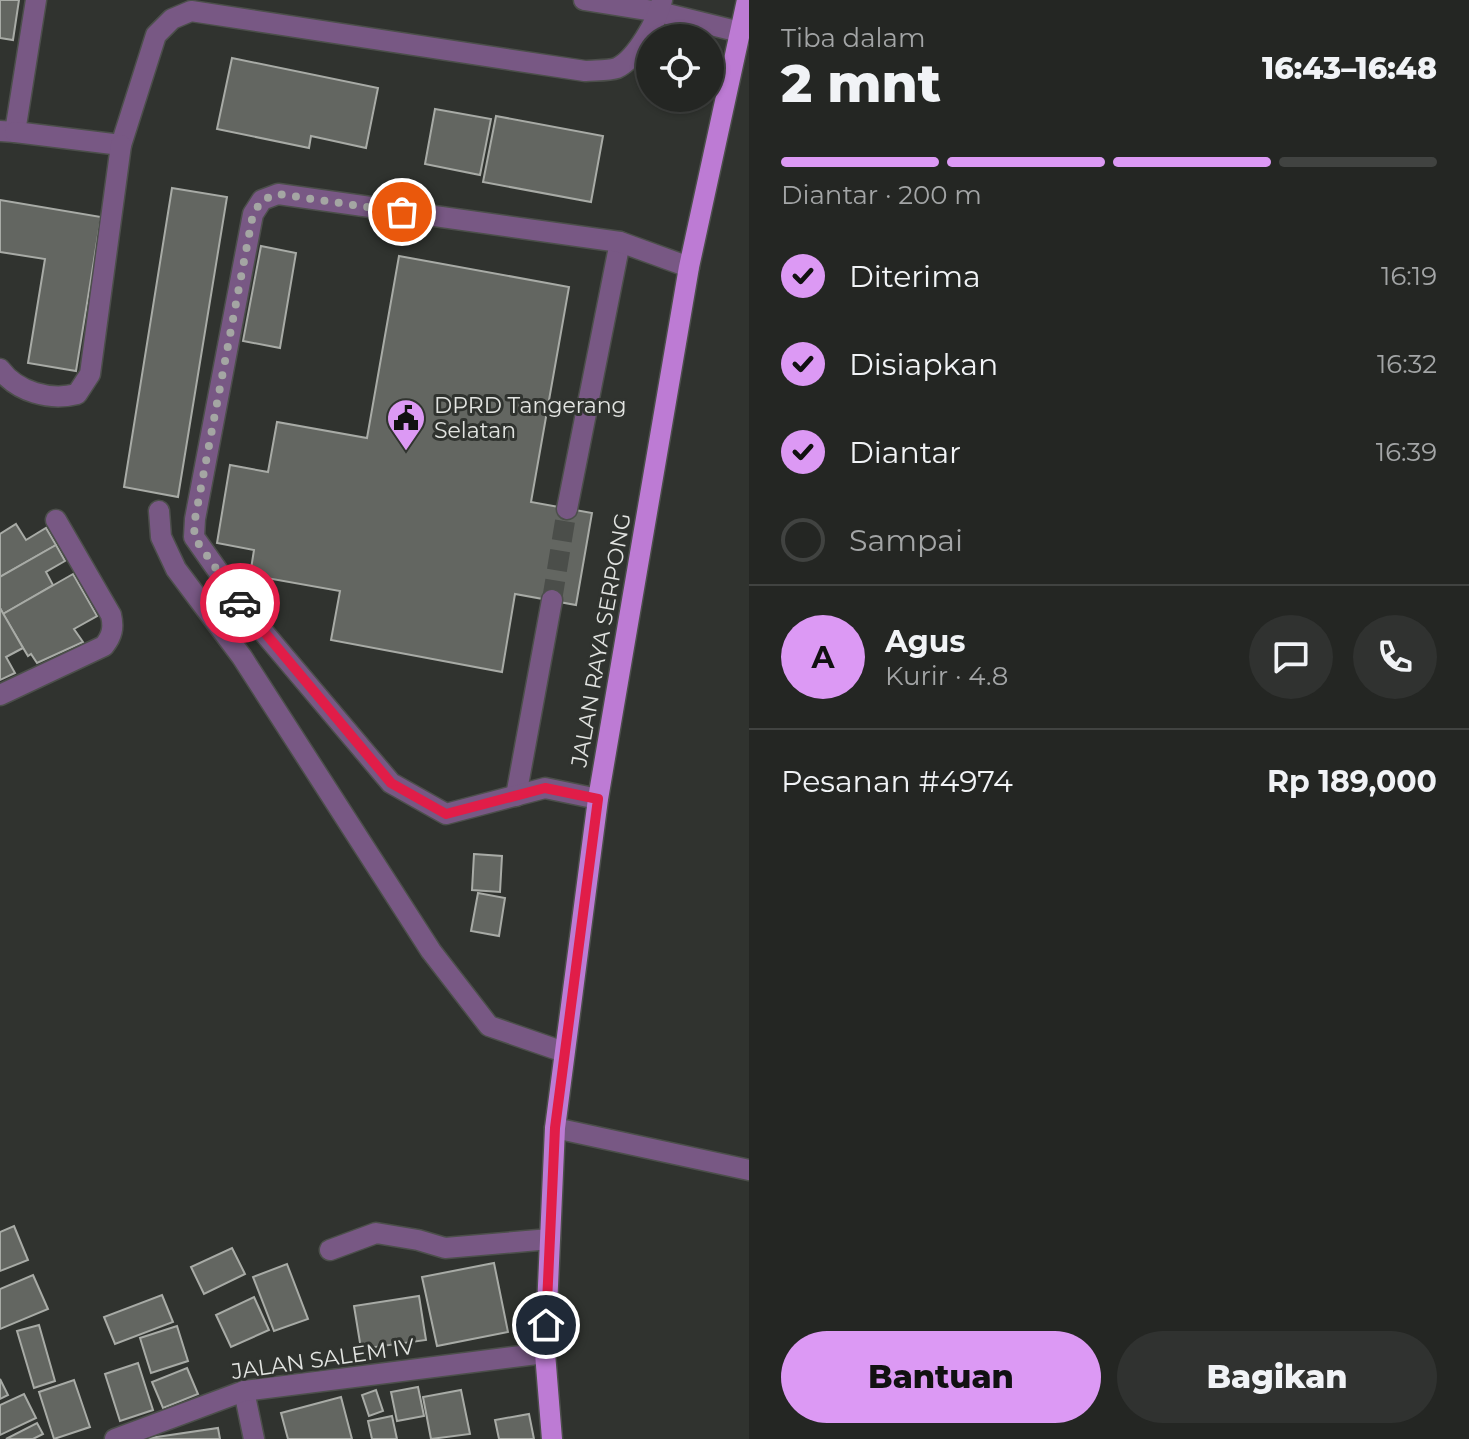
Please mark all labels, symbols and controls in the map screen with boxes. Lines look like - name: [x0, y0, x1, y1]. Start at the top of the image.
- text: Tiba dalam: [781, 22, 926, 54]
- map controls: [636, 24, 724, 112]
- button: locate: [636, 24, 724, 112]
- text: 16:43–16:48: [1262, 50, 1437, 87]
- text: 2 mnt: [781, 52, 941, 115]
- pin: [368, 178, 436, 246]
- text: Diantar · 200 m: [781, 179, 982, 211]
- icon: bag: [380, 190, 424, 234]
- icon: check: [781, 254, 825, 298]
- text: Diterima: [849, 258, 981, 295]
- text: 16:19: [1381, 260, 1437, 292]
- icon: check: [781, 342, 825, 386]
- text: Disiapkan: [849, 346, 998, 383]
- text: 16:32: [1377, 348, 1437, 380]
- place label: DPRD Tangerang Selatan: [434, 392, 627, 444]
- public building icon: DPRD Tangerang Selatan: [385, 397, 427, 452]
- icon: check: [781, 430, 825, 474]
- text: Diantar: [849, 434, 961, 471]
- text: 16:39: [1376, 436, 1437, 468]
- street label: JALAN RAYA SERPONG: [565, 511, 637, 770]
- text: Sampai: [849, 522, 963, 559]
- courier: [200, 563, 280, 643]
- icon: car: [218, 581, 262, 625]
- button: chat: [1249, 615, 1333, 699]
- button: phone: [1353, 615, 1437, 699]
- text: Agus: [885, 623, 965, 660]
- text: A: [812, 639, 834, 676]
- text: Kurir · 4.8: [885, 660, 1008, 692]
- text: Pesanan #4974: [781, 763, 1013, 800]
- text: Rp 189,000: [1267, 763, 1437, 800]
- pin: [512, 1291, 580, 1359]
- icon: home: [524, 1303, 568, 1347]
- button: Bantuan: [781, 1331, 1101, 1423]
- button: Bagikan: [1117, 1331, 1437, 1423]
- street label: JALAN SALEM IV: [229, 1333, 417, 1385]

